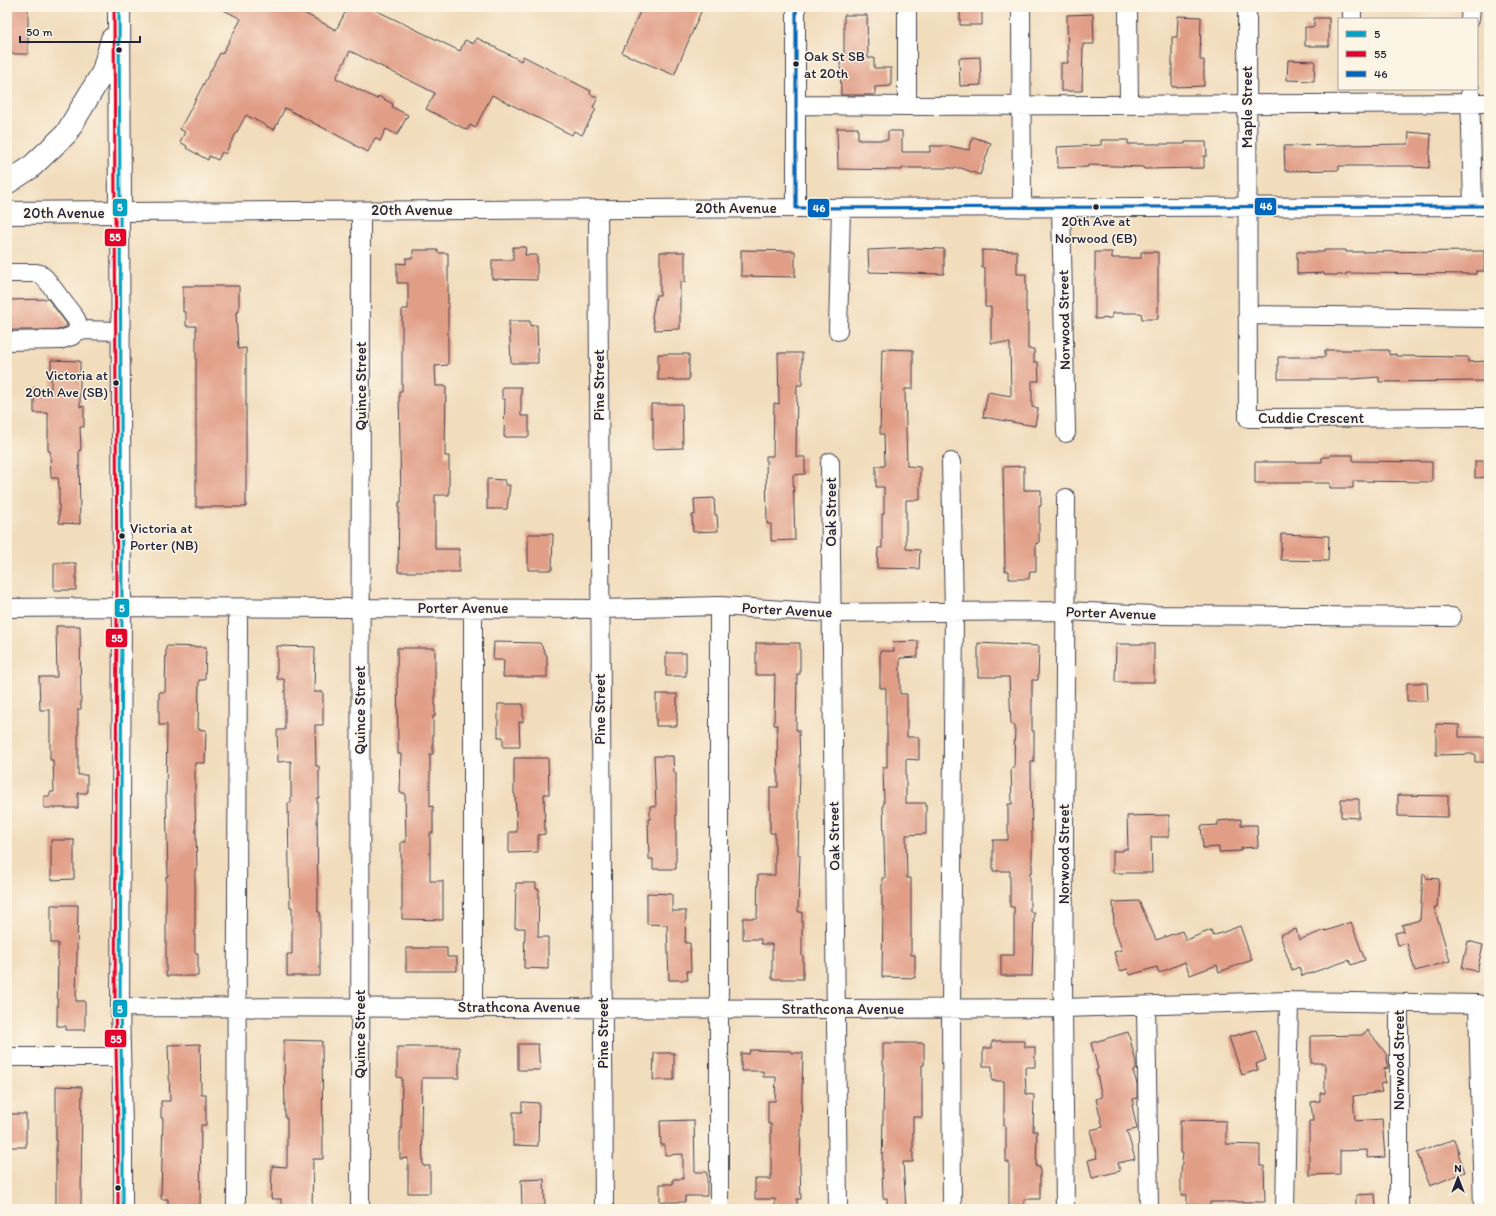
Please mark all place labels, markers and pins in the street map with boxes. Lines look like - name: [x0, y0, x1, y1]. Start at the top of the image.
- unlabelled marker: [114, 45, 124, 55]
- place label: Oak St SB at 20th: [804, 48, 865, 82]
- marker: Oak St SB at 20th: [791, 59, 801, 69]
- marker: 20th Ave at Norwood (EB): [1091, 202, 1101, 212]
- place label: 20th Ave at Norwood (EB): [1055, 213, 1137, 247]
- place label: Victoria at 20th Ave (SB): [25, 367, 108, 401]
- marker: Victoria at 20th Ave (SB): [111, 378, 121, 388]
- place label: Victoria at Porter (NB): [130, 520, 198, 554]
- marker: Victoria at Porter (NB): [117, 531, 127, 541]
- unlabelled marker: [113, 1183, 123, 1193]

